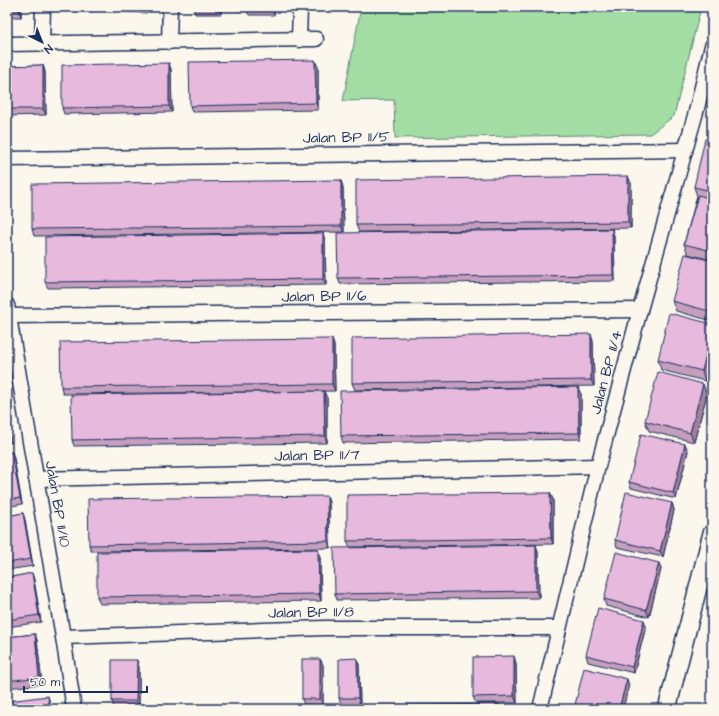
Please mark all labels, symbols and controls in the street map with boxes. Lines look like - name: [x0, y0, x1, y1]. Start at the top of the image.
- north arrow: [22, 22, 62, 62]
- text: N: [41, 41, 56, 57]
- street label: Jalan BP 11/5: [303, 126, 390, 149]
- street label: Jalan BP 11/6: [281, 285, 367, 308]
- street label: Jalan BP 11/4: [585, 328, 628, 416]
- street label: Jalan BP 11/7: [274, 444, 360, 467]
- street label: Jalan BP 11/10: [40, 459, 76, 549]
- street label: Jalan BP 11/8: [268, 601, 354, 624]
- scale bar: [24, 668, 147, 694]
- text: 50 m: [30, 674, 61, 691]

